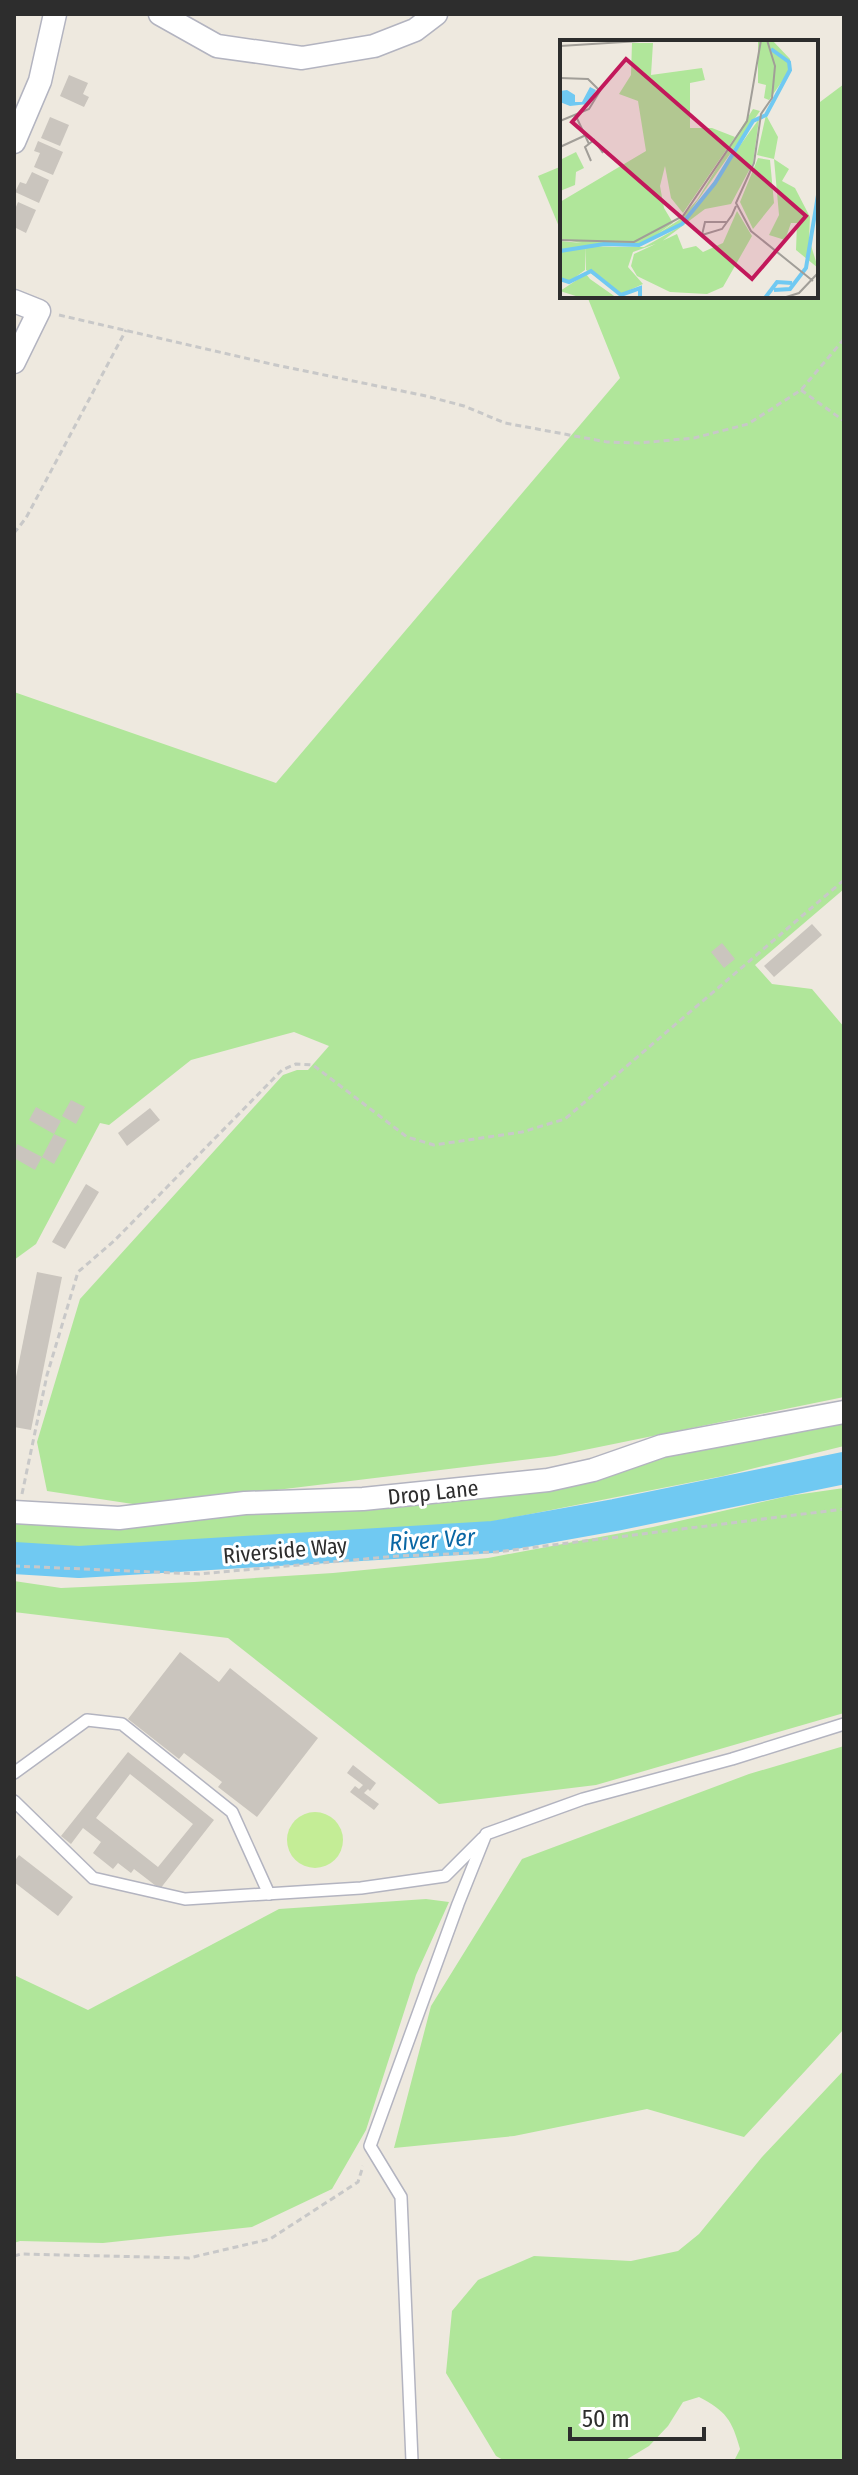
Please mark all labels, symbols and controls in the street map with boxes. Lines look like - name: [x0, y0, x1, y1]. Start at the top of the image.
- inset map: [560, 40, 818, 298]
- street label: Drop Lane: [386, 1474, 480, 1511]
- water label: River Ver: [388, 1523, 477, 1557]
- street label: Riverside Way: [222, 1532, 348, 1569]
- scale bar: [570, 2391, 704, 2441]
- text: 50 m: [582, 2405, 630, 2433]

